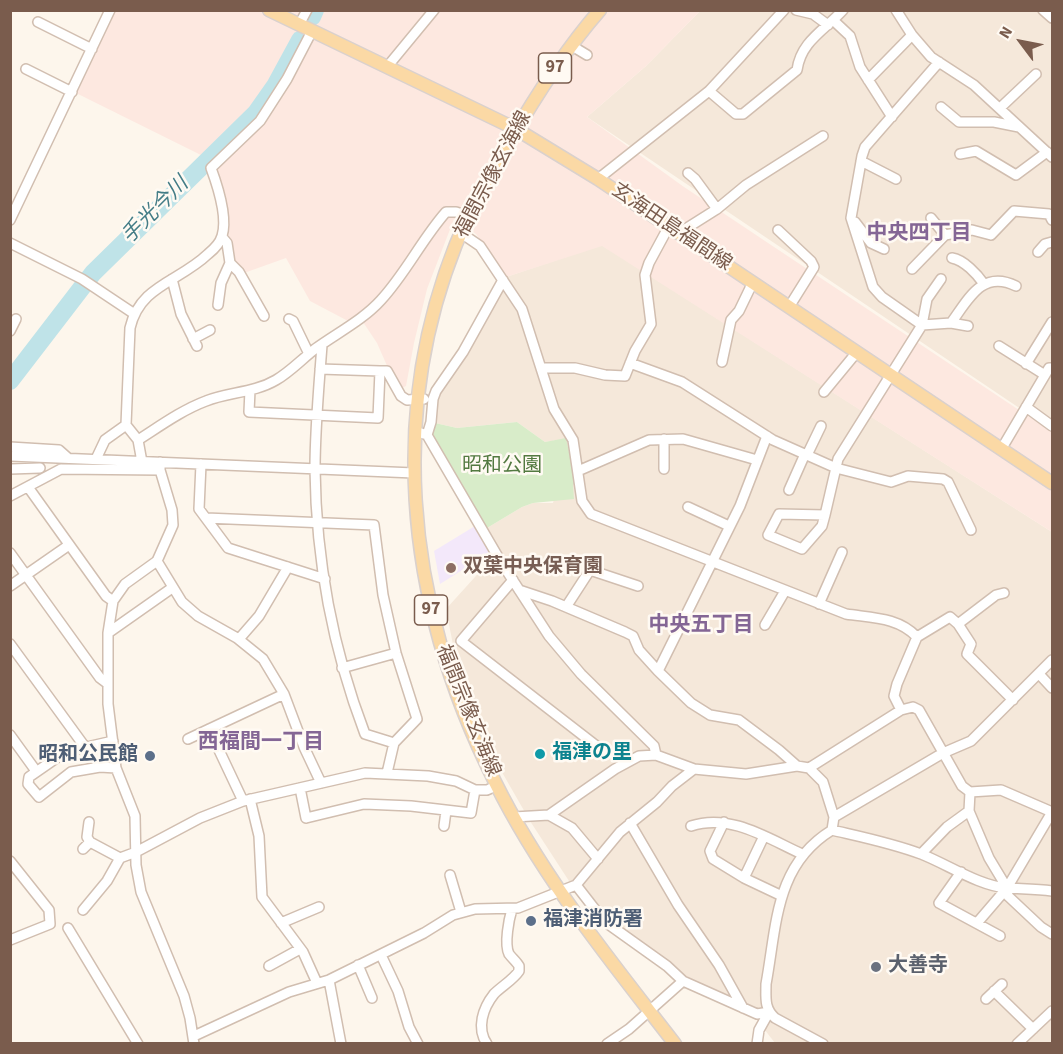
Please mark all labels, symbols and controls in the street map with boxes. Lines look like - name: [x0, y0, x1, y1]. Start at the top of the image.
- north arrow: [991, 12, 1051, 72]
- text: N: [994, 22, 1018, 43]
- road number: 97: [538, 53, 572, 83]
- street label: 福間宗像玄海線: [451, 108, 537, 242]
- water label: 手光今川: [117, 172, 195, 250]
- street label: 玄海田島福間線: [606, 179, 736, 277]
- district label: 中央四丁目: [867, 221, 971, 247]
- park label: 昭和公園: [462, 455, 542, 479]
- place label: 双葉中央保育園: [463, 556, 603, 580]
- marker: 双葉中央保育園: [444, 561, 458, 575]
- road number: 97: [414, 595, 448, 625]
- district label: 中央五丁目: [649, 613, 753, 639]
- street label: 福間宗像玄海線: [430, 642, 504, 780]
- district label: 西福間一丁目: [198, 730, 324, 756]
- place label: 福津の里: [552, 742, 632, 766]
- place label: 昭和公民館: [38, 744, 138, 768]
- marker: 福津の里: [533, 747, 547, 761]
- marker: 昭和公民館: [143, 749, 157, 763]
- place label: 福津消防署: [543, 909, 643, 933]
- marker: 福津消防署: [524, 914, 538, 928]
- place label: 大善寺: [888, 955, 948, 979]
- marker: 大善寺: [869, 960, 883, 974]

